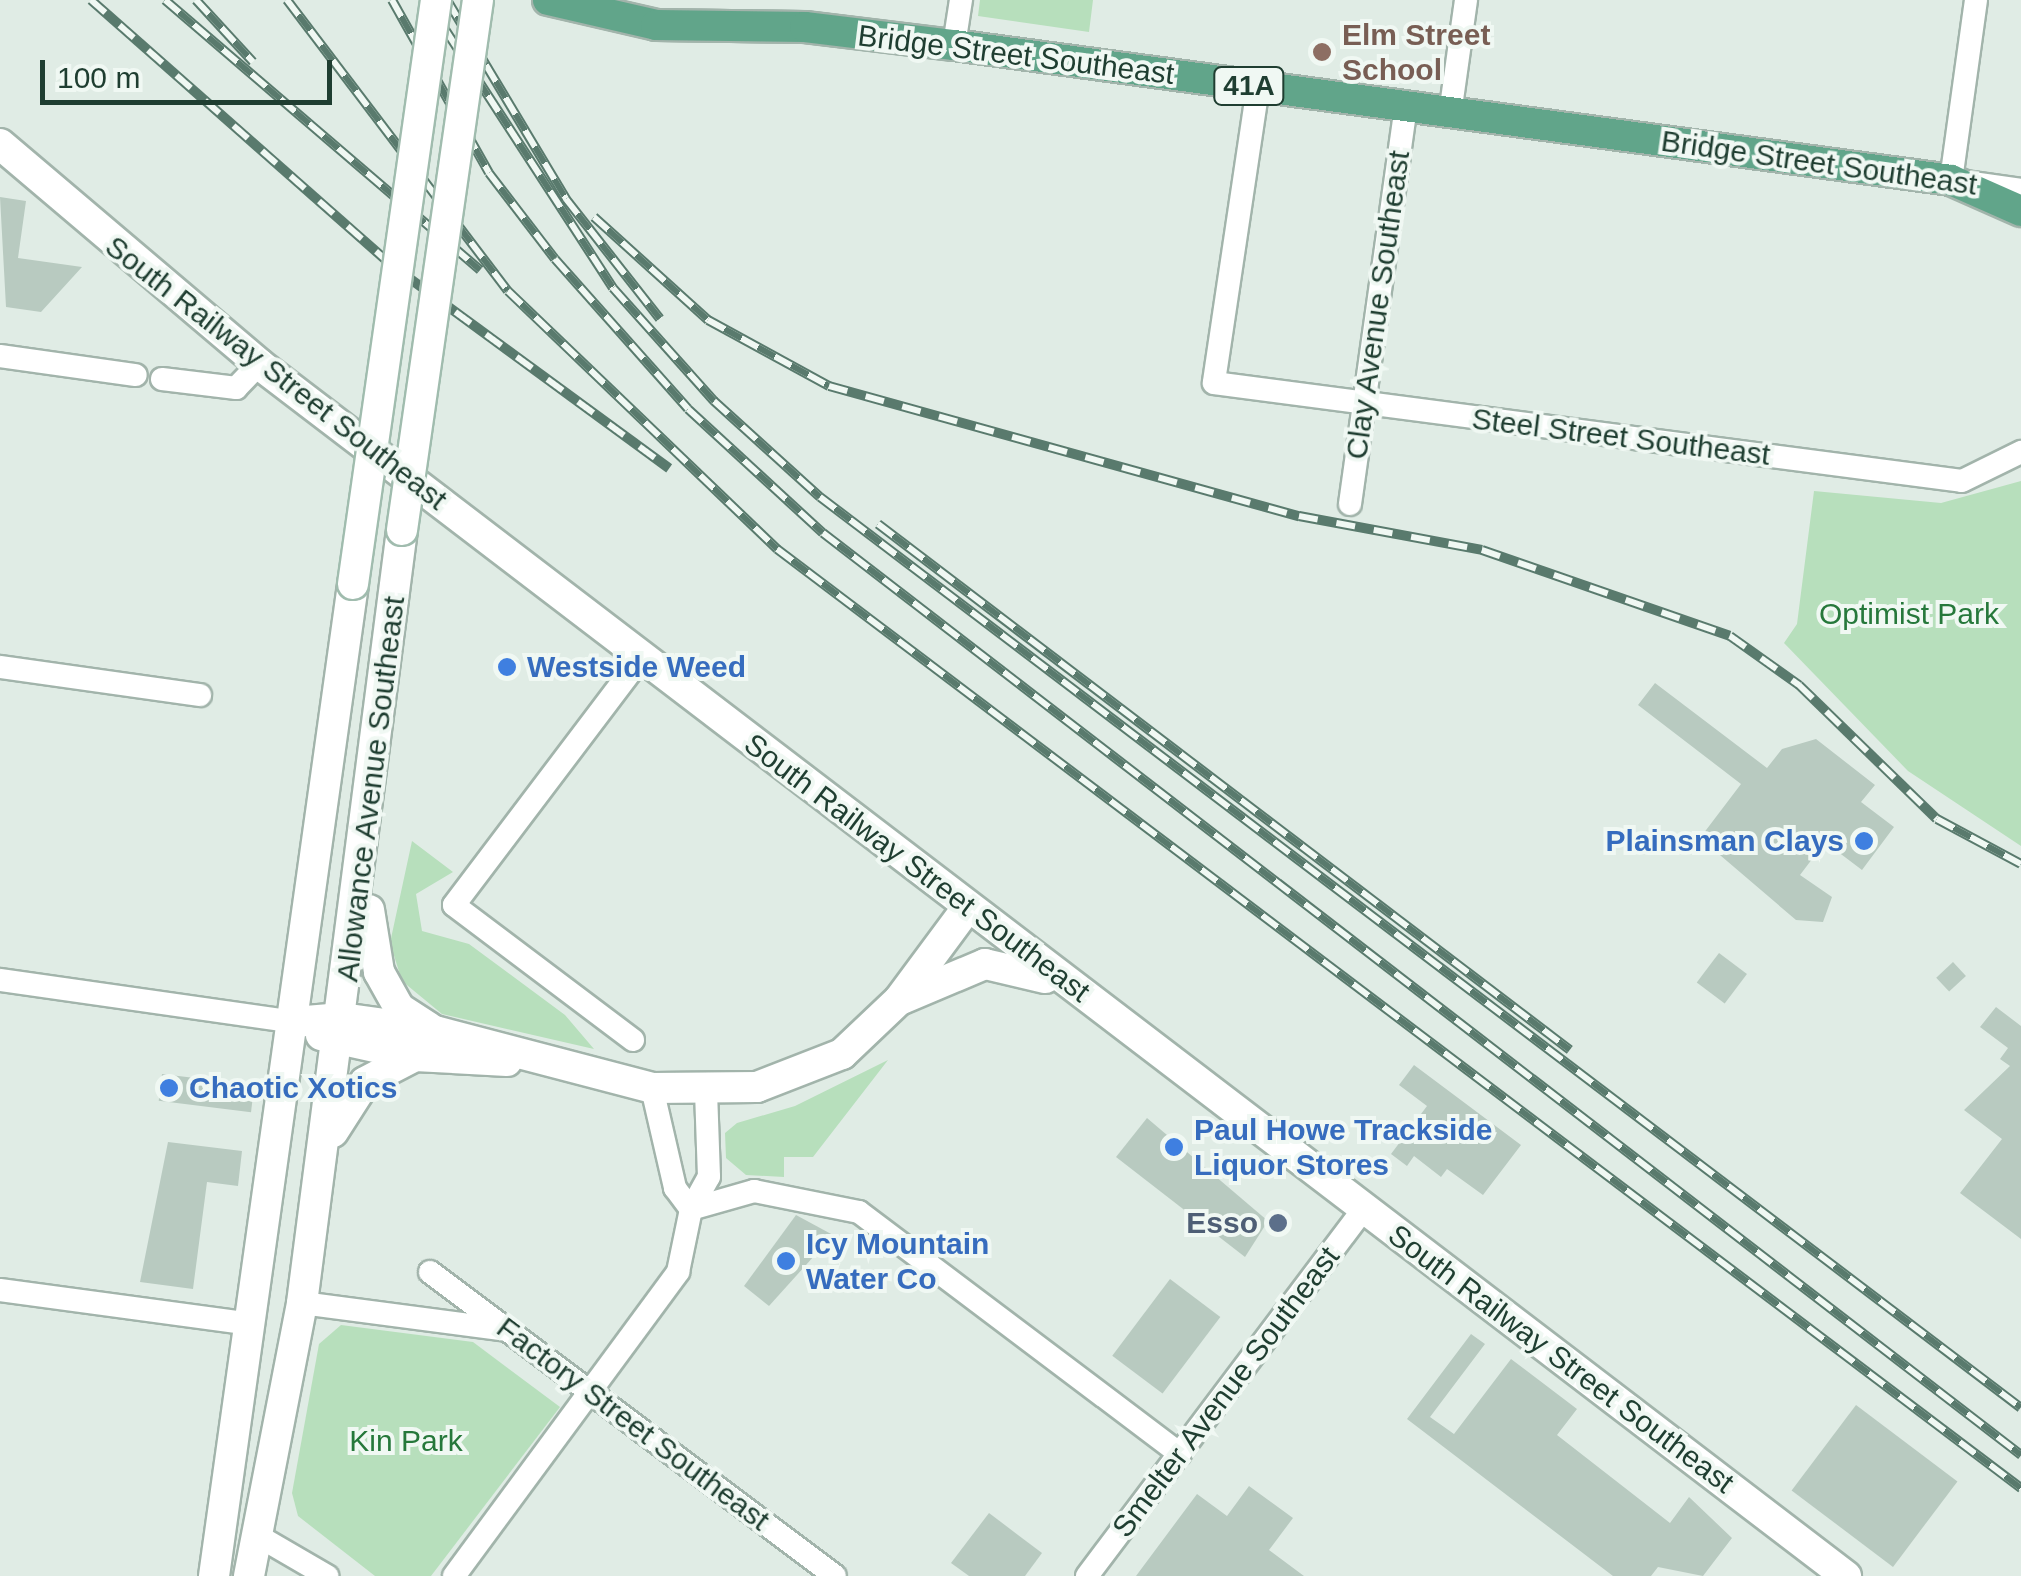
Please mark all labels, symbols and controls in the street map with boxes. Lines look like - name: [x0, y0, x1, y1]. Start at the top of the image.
- place label: Elm Street School: [1342, 17, 1490, 88]
- street label: Bridge Street Southeast: [856, 18, 1176, 92]
- scale bar: [45, 40, 338, 102]
- marker: Elm Street School: [1311, 41, 1333, 63]
- text: 100 m: [57, 61, 140, 94]
- road number: 41A: [1212, 63, 1286, 109]
- street label: Bridge Street Southeast: [1659, 123, 1979, 203]
- street label: Clay Avenue Southeast: [1338, 148, 1418, 462]
- street label: South Railway Street Southeast: [98, 228, 454, 518]
- street label: Steel Street Southeast: [1470, 401, 1772, 473]
- street label: Allowance Avenue Southeast: [329, 593, 413, 985]
- park label: Optimist Park: [1819, 596, 1999, 632]
- place label: Westside Weed: [527, 649, 746, 685]
- marker: Westside Weed: [496, 656, 518, 678]
- street label: South Railway Street Southeast: [737, 726, 1097, 1010]
- place label: Plainsman Clays: [1606, 823, 1844, 859]
- marker: Plainsman Clays: [1853, 830, 1875, 852]
- place label: Chaotic Xotics: [189, 1070, 397, 1106]
- marker: Chaotic Xotics: [158, 1077, 180, 1099]
- place label: Paul Howe Trackside Liquor Stores: [1194, 1112, 1492, 1182]
- marker: Paul Howe Trackside Liquor Stores: [1163, 1136, 1185, 1158]
- place label: Esso: [1186, 1205, 1258, 1241]
- marker: Esso: [1267, 1212, 1289, 1234]
- street label: South Railway Street Southeast: [1381, 1217, 1741, 1501]
- place label: Icy Mountain Water Co: [806, 1226, 989, 1296]
- street label: Smelter Avenue Southeast: [1104, 1239, 1348, 1545]
- marker: Icy Mountain Water Co: [775, 1250, 797, 1272]
- street label: Factory Street Southeast: [490, 1310, 776, 1538]
- park label: Kin Park: [349, 1423, 463, 1459]

